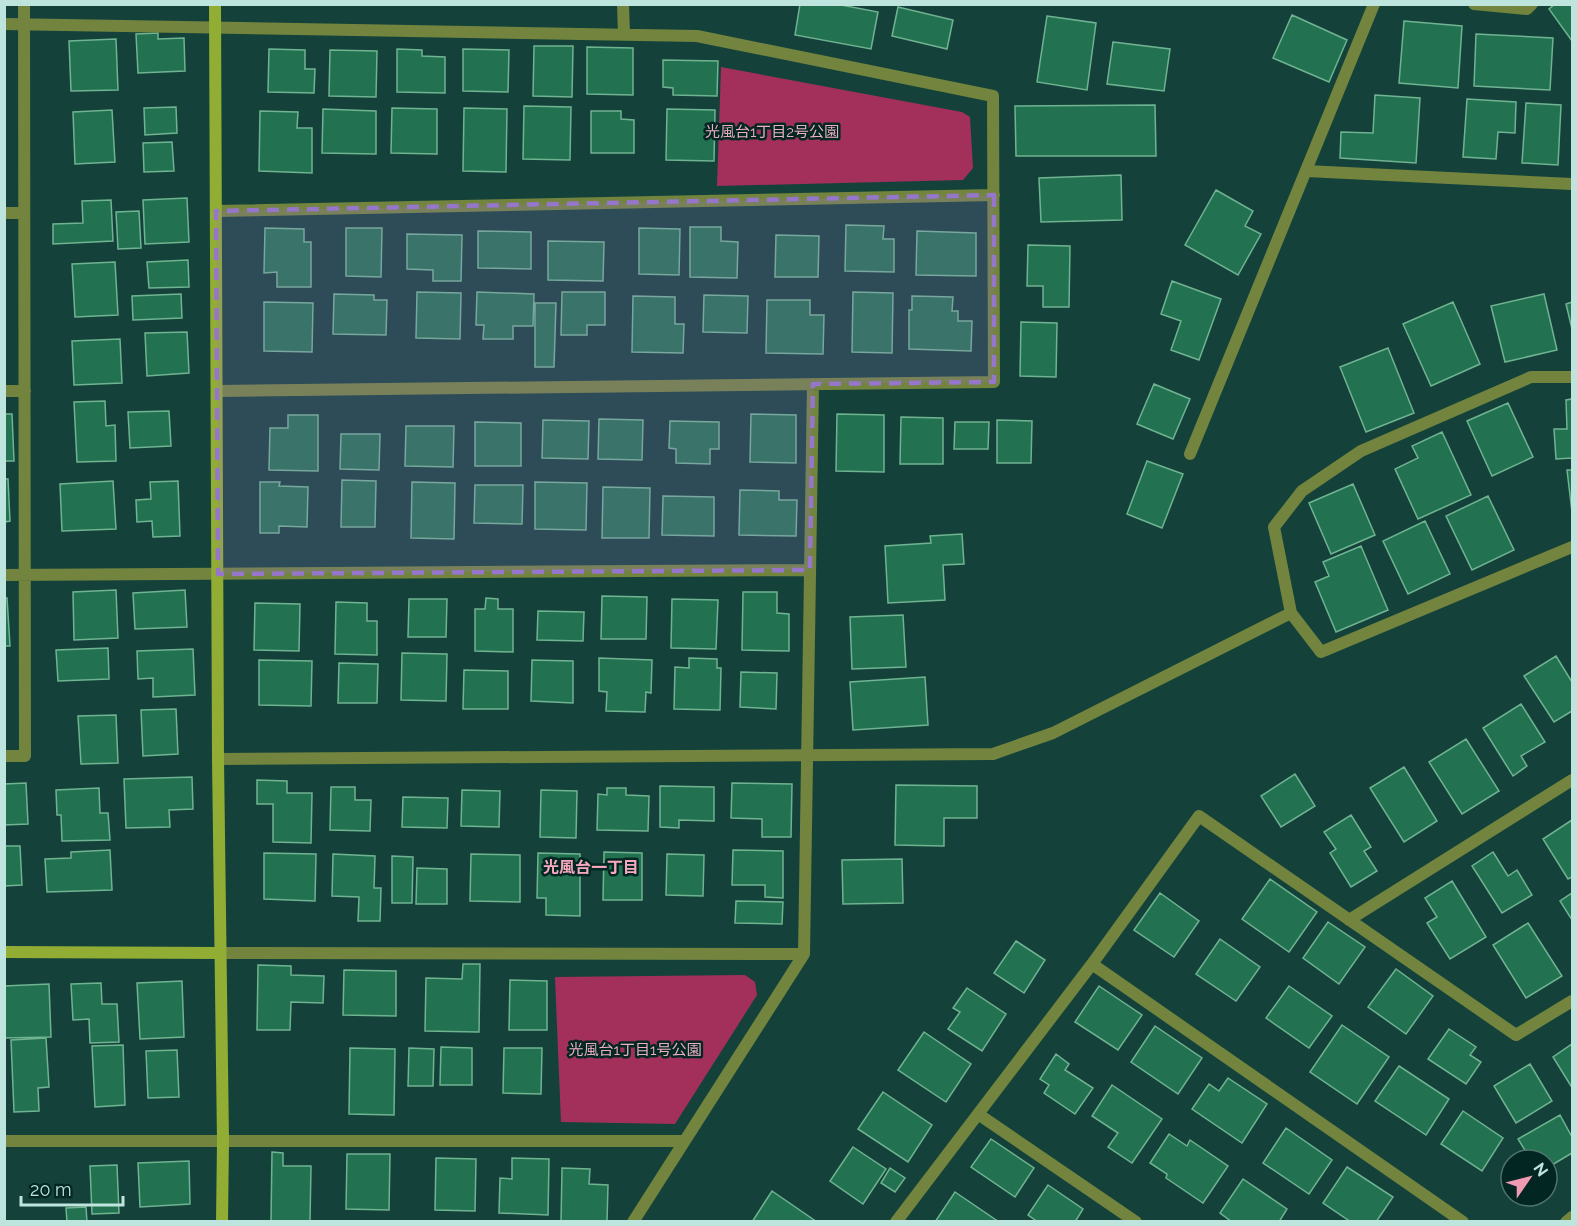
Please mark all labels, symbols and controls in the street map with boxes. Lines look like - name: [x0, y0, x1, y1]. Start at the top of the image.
- park label: 光風台1丁目2号公園: [705, 123, 839, 141]
- district label: 光風台一丁目: [543, 858, 639, 877]
- park label: 光風台1丁目1号公園: [569, 1041, 701, 1059]
- north arrow: [1499, 1148, 1559, 1208]
- text: N: [1530, 1159, 1552, 1180]
- scale bar: [21, 1169, 123, 1207]
- text: 20 m: [30, 1179, 72, 1200]

